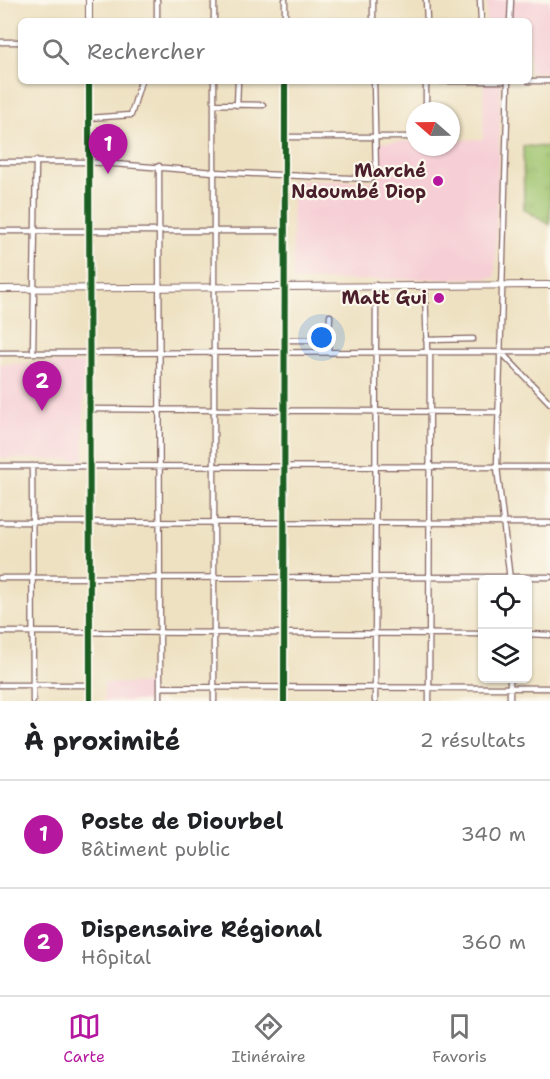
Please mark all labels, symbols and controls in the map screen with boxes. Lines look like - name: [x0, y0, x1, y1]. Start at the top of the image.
- search box: [18, 18, 532, 84]
- icon: search: [39, 35, 72, 68]
- text: Rechercher: [87, 37, 206, 66]
- north arrow: [406, 102, 460, 156]
- pin: 1: [88, 124, 128, 174]
- place label: Marché Ndoumbé Diop: [291, 159, 426, 204]
- marker: Marché Ndoumbé Diop: [431, 174, 445, 188]
- place label: Matt Gui: [341, 286, 427, 310]
- marker: Matt Gui: [432, 291, 446, 305]
- your location: [307, 323, 336, 352]
- pin: 2: [22, 362, 62, 411]
- map controls: [478, 575, 532, 683]
- button: locate: [478, 575, 532, 629]
- button: layers: [478, 629, 532, 683]
- text: À proximité: [24, 723, 180, 758]
- text: 2 résultats: [420, 727, 526, 753]
- text: Poste de Diourbel: [81, 807, 283, 836]
- text: 1: [39, 821, 48, 847]
- text: 340 m: [461, 821, 526, 847]
- text: Bâtiment public: [81, 836, 230, 862]
- text: Dispensaire Régional: [81, 915, 322, 944]
- text: 2: [37, 929, 51, 955]
- text: 360 m: [461, 929, 526, 955]
- text: Hôpital: [81, 944, 151, 970]
- tab: Carte: [63, 1010, 105, 1067]
- tab: Itinéraire: [232, 1010, 306, 1067]
- tab: Favoris: [432, 1010, 487, 1067]

